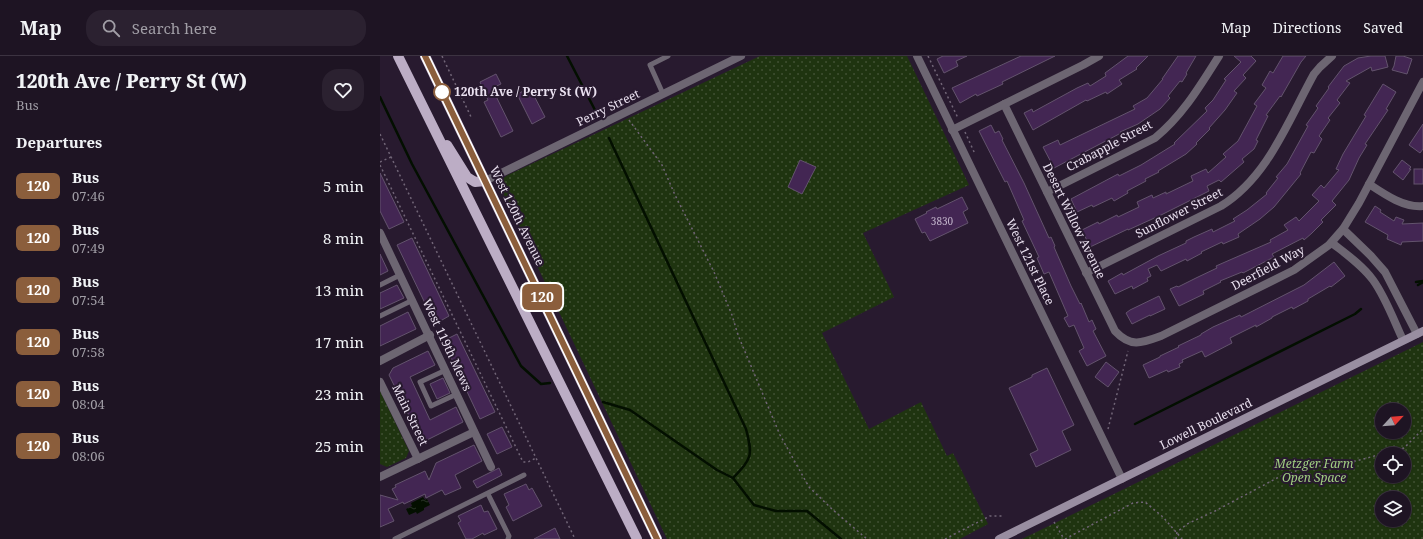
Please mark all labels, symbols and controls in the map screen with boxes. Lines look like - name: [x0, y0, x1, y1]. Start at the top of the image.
- search box: [86, 10, 366, 46]
- text: Map: [20, 15, 62, 41]
- icon: search: [100, 17, 122, 39]
- text: Search here: [132, 18, 217, 38]
- text: Map: [1221, 18, 1251, 37]
- text: Directions: [1273, 18, 1341, 37]
- text: Saved: [1363, 18, 1403, 37]
- text: 120th Ave / Perry St (W): [16, 68, 247, 94]
- button: heart: [322, 69, 364, 111]
- marker: 120th Ave / Perry St (W): [433, 83, 451, 101]
- place label: 120th Ave / Perry St (W): [454, 83, 597, 100]
- street label: Perry Street: [573, 85, 642, 130]
- text: Bus: [16, 96, 39, 114]
- street label: Crabapple Street: [1063, 116, 1155, 175]
- text: Departures: [16, 132, 102, 152]
- street label: Desert Willow Avenue: [1039, 160, 1110, 282]
- street label: West 120th Avenue: [486, 163, 549, 268]
- text: Bus: [72, 167, 99, 187]
- text: 120: [26, 176, 50, 195]
- text: 5 min: [323, 176, 364, 196]
- street label: Sunflower Street: [1132, 183, 1225, 242]
- text: 07:46: [72, 187, 105, 205]
- house number: 3830: [931, 214, 954, 228]
- street label: West 121st Place: [1002, 216, 1059, 308]
- text: Bus: [72, 219, 99, 239]
- text: 120: [26, 228, 50, 247]
- text: 8 min: [323, 228, 364, 248]
- text: 07:49: [72, 239, 105, 257]
- street label: Deerfield Way: [1228, 241, 1308, 294]
- text: Bus: [72, 271, 99, 291]
- text: 120: [26, 280, 50, 299]
- text: 13 min: [315, 280, 364, 300]
- line badge: 120: [519, 284, 565, 310]
- text: 120: [530, 287, 554, 306]
- text: 07:54: [72, 291, 105, 309]
- street label: West 119th Mews: [419, 296, 476, 393]
- text: Bus: [72, 323, 99, 343]
- text: 120: [26, 332, 50, 351]
- text: 17 min: [315, 332, 364, 352]
- text: 07:58: [72, 343, 105, 361]
- text: Bus: [72, 375, 99, 395]
- street label: Main Street: [388, 381, 433, 448]
- text: 120: [26, 384, 50, 403]
- text: 23 min: [315, 384, 364, 404]
- street label: Lowell Boulevard: [1157, 394, 1255, 453]
- text: 08:04: [72, 395, 105, 413]
- north arrow: [1375, 403, 1411, 439]
- map controls: [1375, 403, 1411, 527]
- text: Bus: [72, 427, 99, 447]
- text: 120: [26, 436, 50, 455]
- text: 25 min: [315, 436, 364, 456]
- text: 08:06: [72, 447, 105, 465]
- button: locate: [1375, 447, 1411, 483]
- park label: Metzger Farm Open Space: [1274, 455, 1354, 486]
- button: layers: [1375, 491, 1411, 527]

